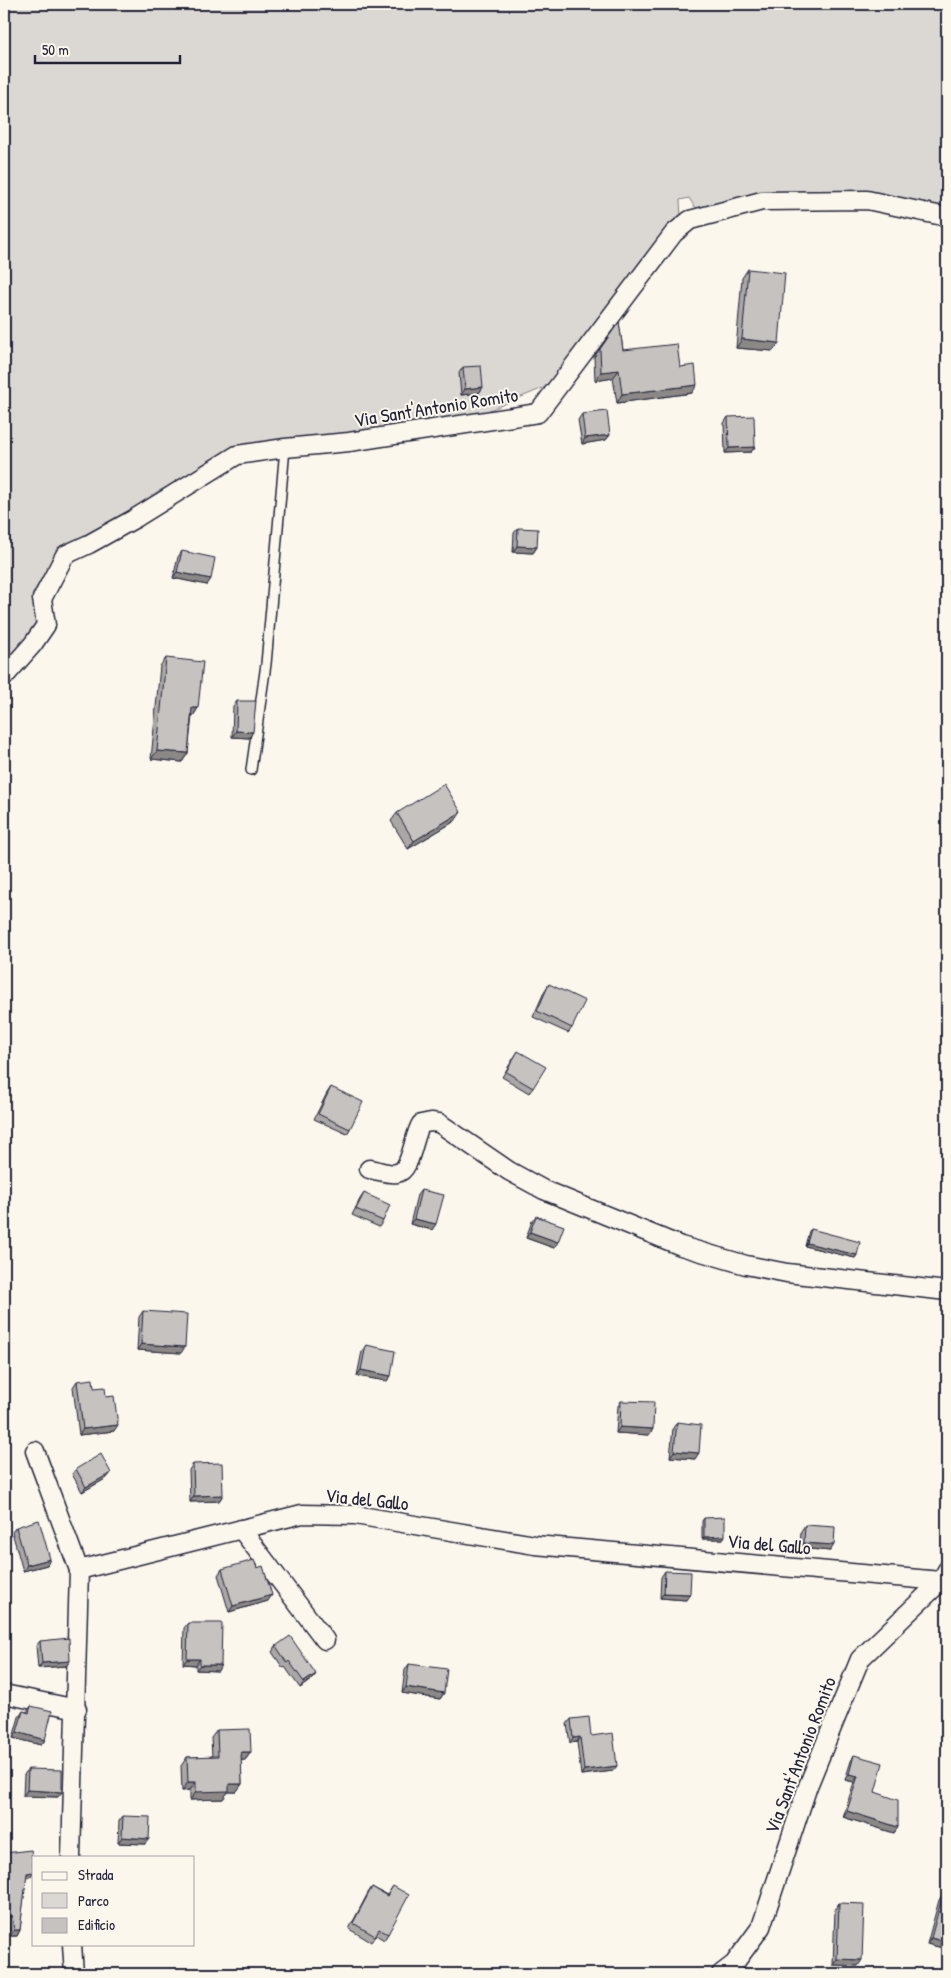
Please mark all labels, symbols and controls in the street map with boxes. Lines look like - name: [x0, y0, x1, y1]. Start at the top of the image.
- scale bar: [35, 32, 180, 64]
- text: 50 m: [42, 39, 69, 60]
- street label: Via Sant'Antonio Romito: [352, 381, 520, 433]
- street label: Via del Gallo: [324, 1482, 410, 1516]
- street label: Via del Gallo: [726, 1527, 812, 1561]
- street label: Via Sant'Antonio Romito: [758, 1673, 842, 1837]
- legend: [32, 1856, 195, 1946]
- text: Strada: [78, 1864, 114, 1885]
- text: Parco: [78, 1890, 109, 1911]
- text: Edificio: [78, 1914, 115, 1935]

